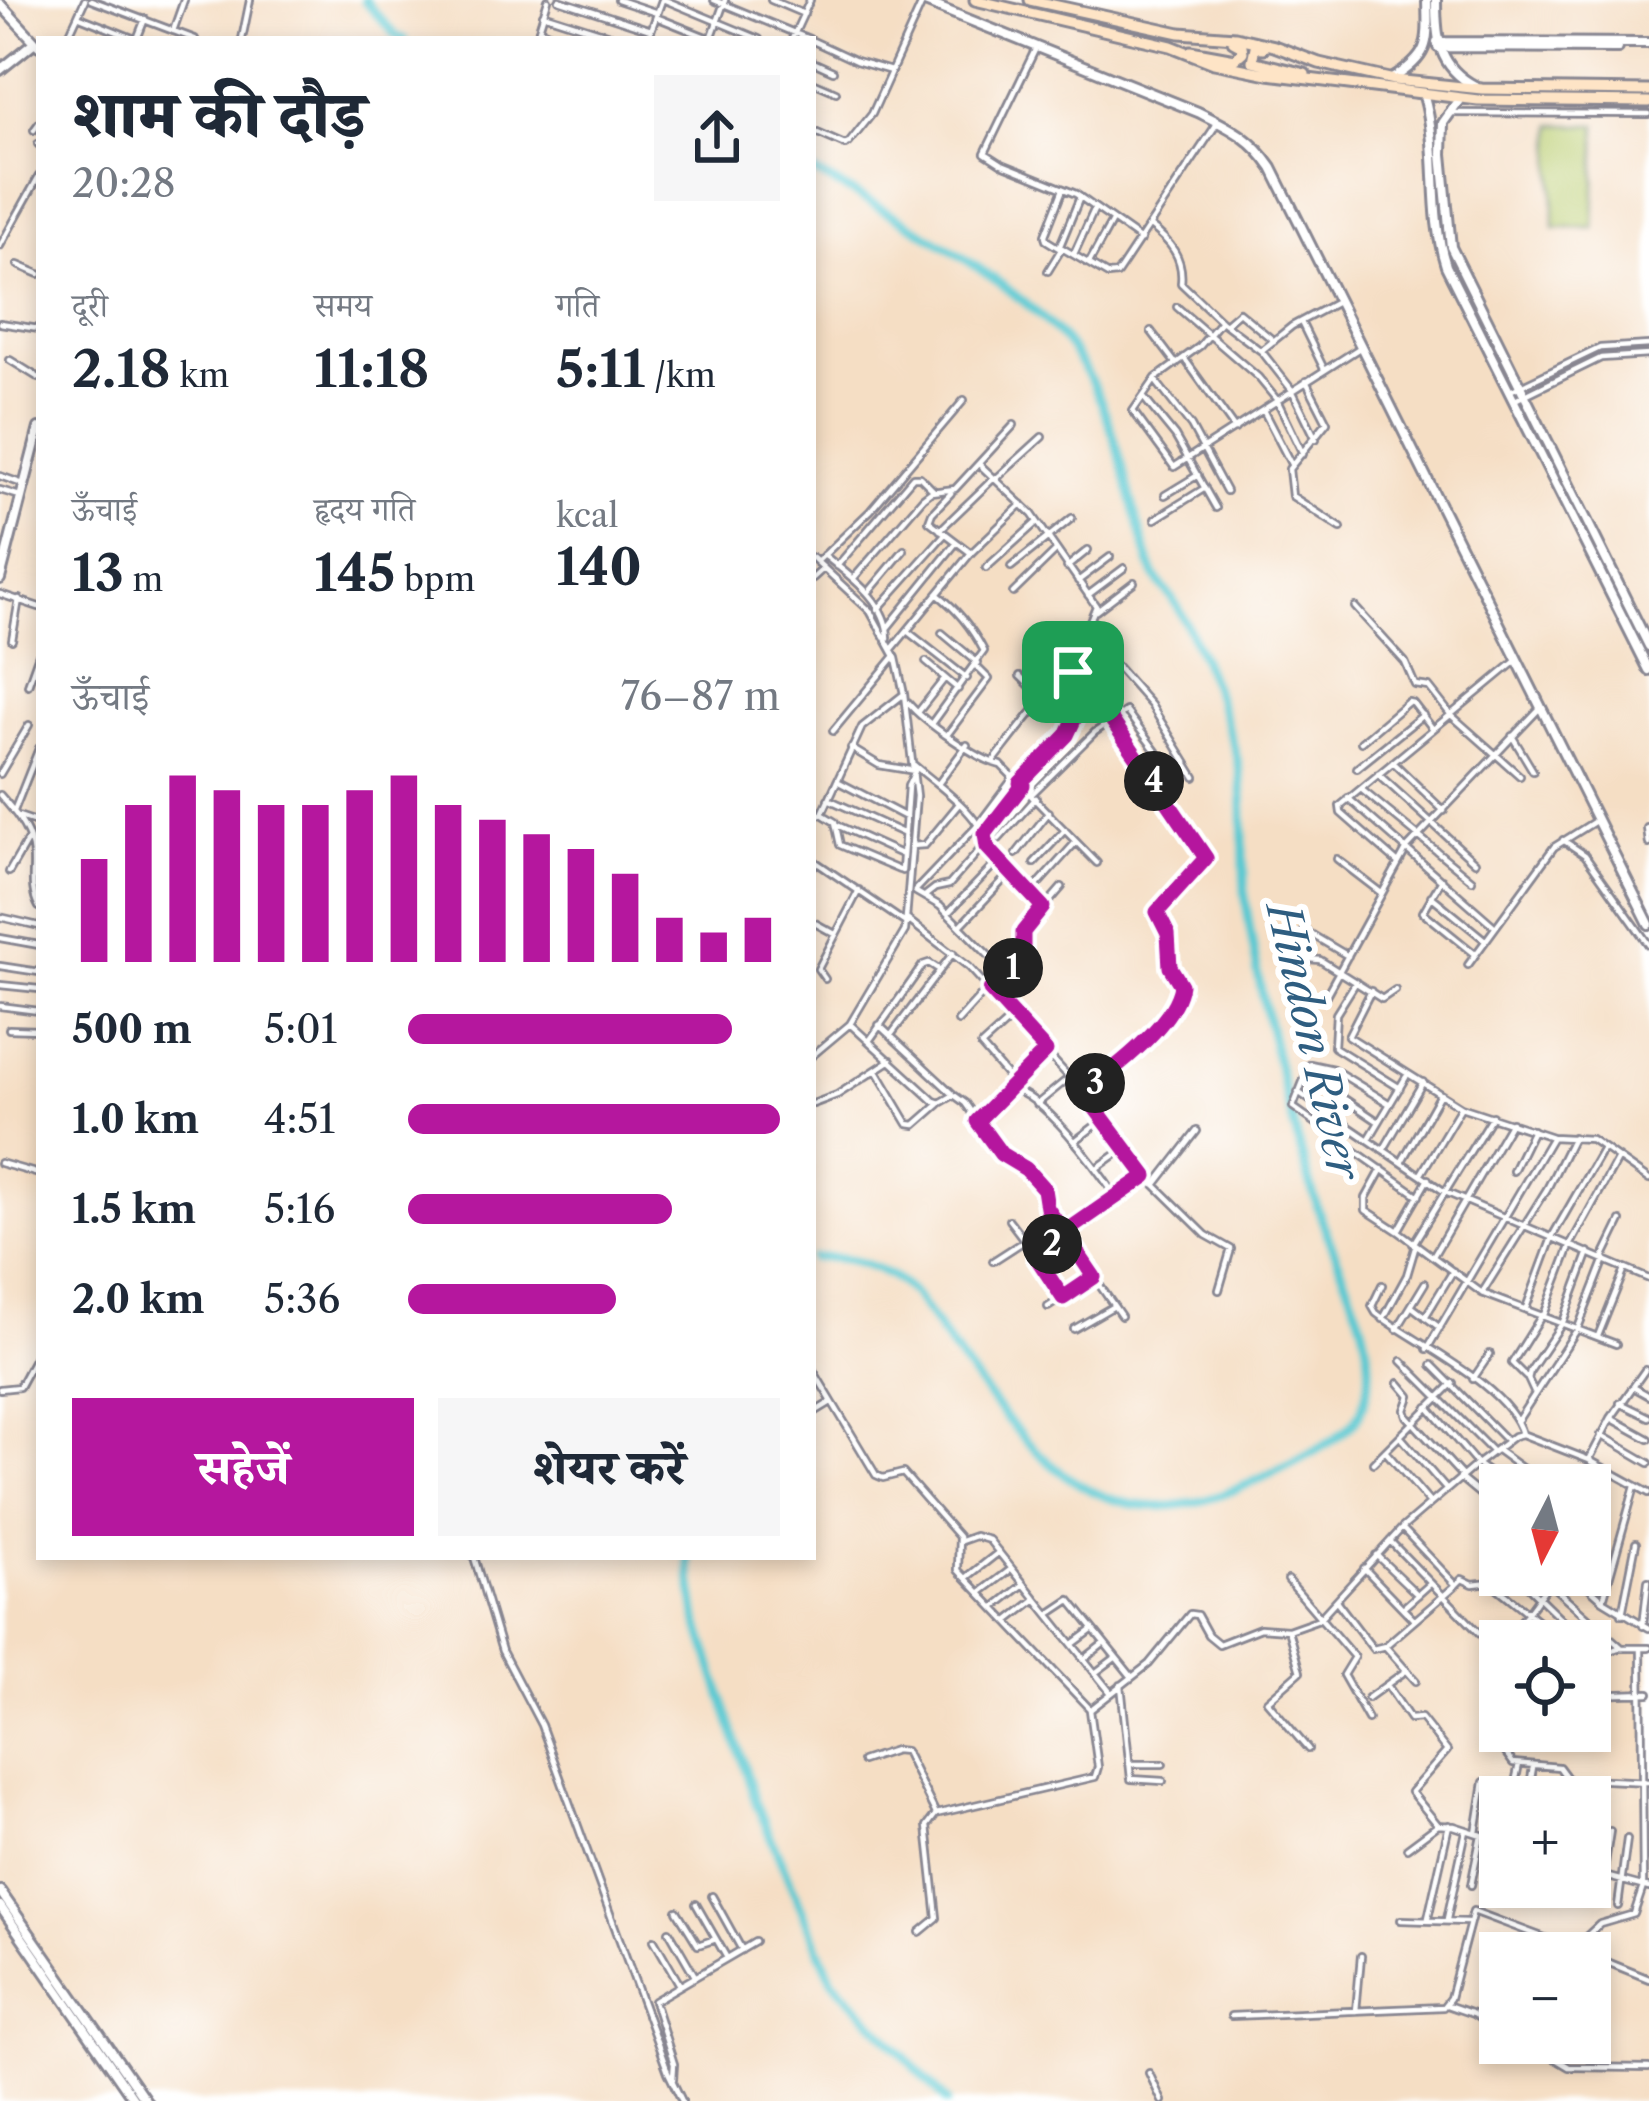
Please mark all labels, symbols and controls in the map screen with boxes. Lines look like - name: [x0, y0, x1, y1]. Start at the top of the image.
- text: शाम की दौड़: [72, 73, 366, 154]
- button: share: [654, 75, 780, 201]
- text: 20:28: [72, 159, 176, 207]
- text: दूरी: [72, 285, 108, 326]
- text: समय: [314, 285, 372, 326]
- text: गति: [556, 285, 599, 326]
- text: 2.18: [72, 338, 171, 400]
- text: 11:18: [314, 338, 429, 400]
- text: 5:11: [556, 338, 645, 400]
- text: km: [171, 355, 229, 396]
- text: /km: [645, 355, 716, 396]
- text: ऊँचाई: [72, 489, 137, 530]
- text: हृदय गति: [314, 489, 415, 530]
- text: kcal: [556, 495, 618, 536]
- text: 140: [556, 536, 642, 598]
- text: 13: [72, 542, 124, 604]
- text: 145: [314, 542, 395, 604]
- text: m: [124, 559, 163, 600]
- text: bpm: [395, 559, 475, 600]
- pin: [1022, 621, 1124, 723]
- icon: arrive: [1040, 639, 1106, 705]
- text: ऊँचाई: [72, 672, 149, 720]
- text: 76–87 m: [621, 672, 780, 720]
- pin: 4: [1124, 751, 1184, 811]
- text: 4: [1144, 760, 1164, 801]
- water label: Hindon River: [1254, 894, 1374, 1187]
- pin: 1: [983, 938, 1043, 998]
- text: 1: [1006, 947, 1020, 988]
- text: 500 m: [72, 1005, 192, 1053]
- text: 5:01: [264, 1005, 337, 1053]
- pin: 3: [1065, 1053, 1125, 1113]
- text: 3: [1086, 1062, 1104, 1103]
- text: 1.0 km: [72, 1095, 199, 1143]
- text: 4:51: [264, 1095, 335, 1143]
- text: 1.5 km: [72, 1185, 196, 1233]
- text: 5:16: [264, 1185, 335, 1233]
- pin: 2: [1022, 1214, 1082, 1274]
- text: 2: [1042, 1223, 1062, 1264]
- text: 2.0 km: [72, 1275, 205, 1323]
- text: 5:36: [264, 1275, 340, 1323]
- button: सहेजें: [72, 1398, 414, 1536]
- button: शेयर करें: [438, 1398, 780, 1536]
- north arrow: [1479, 1464, 1611, 1596]
- map controls: [1479, 1464, 1611, 2064]
- button: locate: [1479, 1620, 1611, 1752]
- button: +: [1479, 1776, 1611, 1908]
- button: −: [1479, 1932, 1611, 2064]

